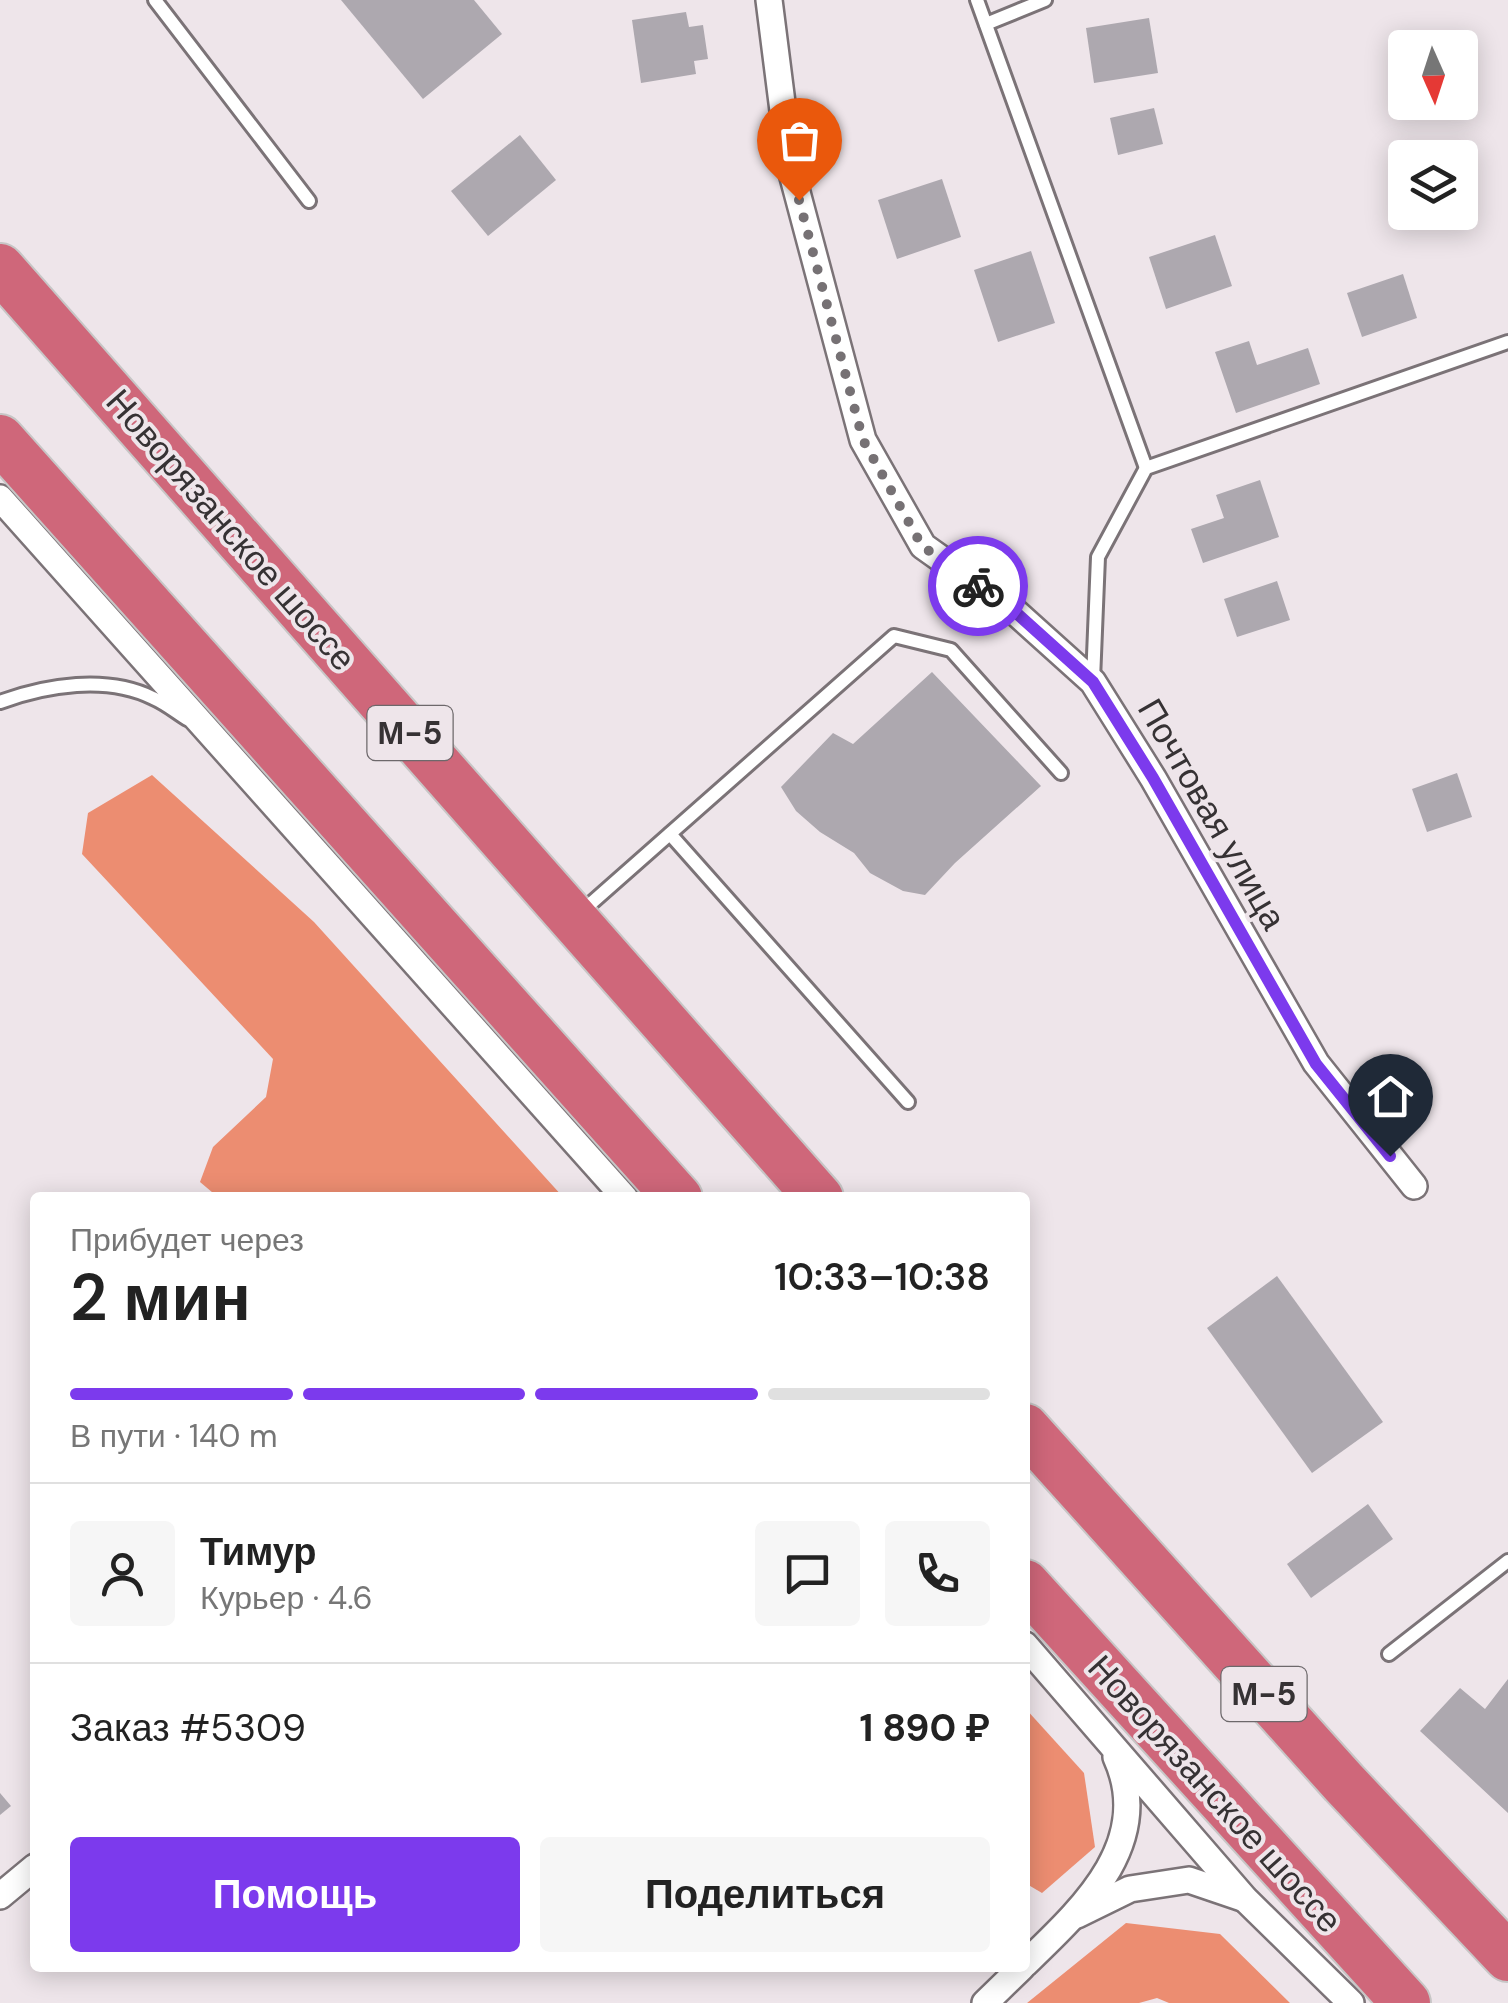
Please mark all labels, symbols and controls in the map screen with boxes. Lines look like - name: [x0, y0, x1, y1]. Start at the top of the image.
- north arrow: [1388, 30, 1478, 120]
- map controls: [1388, 30, 1478, 230]
- pin: [757, 98, 842, 201]
- icon: bag: [772, 113, 827, 168]
- button: layers: [1388, 140, 1478, 230]
- street label: Новорязанское шоссе: [96, 380, 366, 680]
- courier: [928, 536, 1028, 636]
- icon: bike: [951, 559, 1006, 614]
- street label: Почтовая улица: [1127, 690, 1297, 938]
- road number: М-5: [368, 706, 452, 760]
- pin: [1348, 1054, 1433, 1157]
- icon: home: [1363, 1069, 1418, 1124]
- text: Прибудет через: [70, 1219, 304, 1261]
- text: 10:33–10:38: [774, 1252, 990, 1302]
- text: 2 мин: [70, 1256, 251, 1340]
- text: В пути · 140 m: [70, 1415, 277, 1457]
- button: person: [70, 1521, 175, 1626]
- button: chat: [755, 1521, 860, 1626]
- button: phone: [885, 1521, 990, 1626]
- text: Тимур: [200, 1527, 317, 1577]
- text: Курьер · 4.6: [200, 1577, 373, 1619]
- street label: Новорязанское шоссе: [1078, 1645, 1352, 1943]
- road number: М-5: [1222, 1667, 1306, 1721]
- text: Заказ #5309: [70, 1703, 306, 1753]
- text: 1 890 ₽: [859, 1703, 990, 1753]
- button: Помощь: [70, 1837, 520, 1952]
- button: Поделиться: [540, 1837, 990, 1952]

